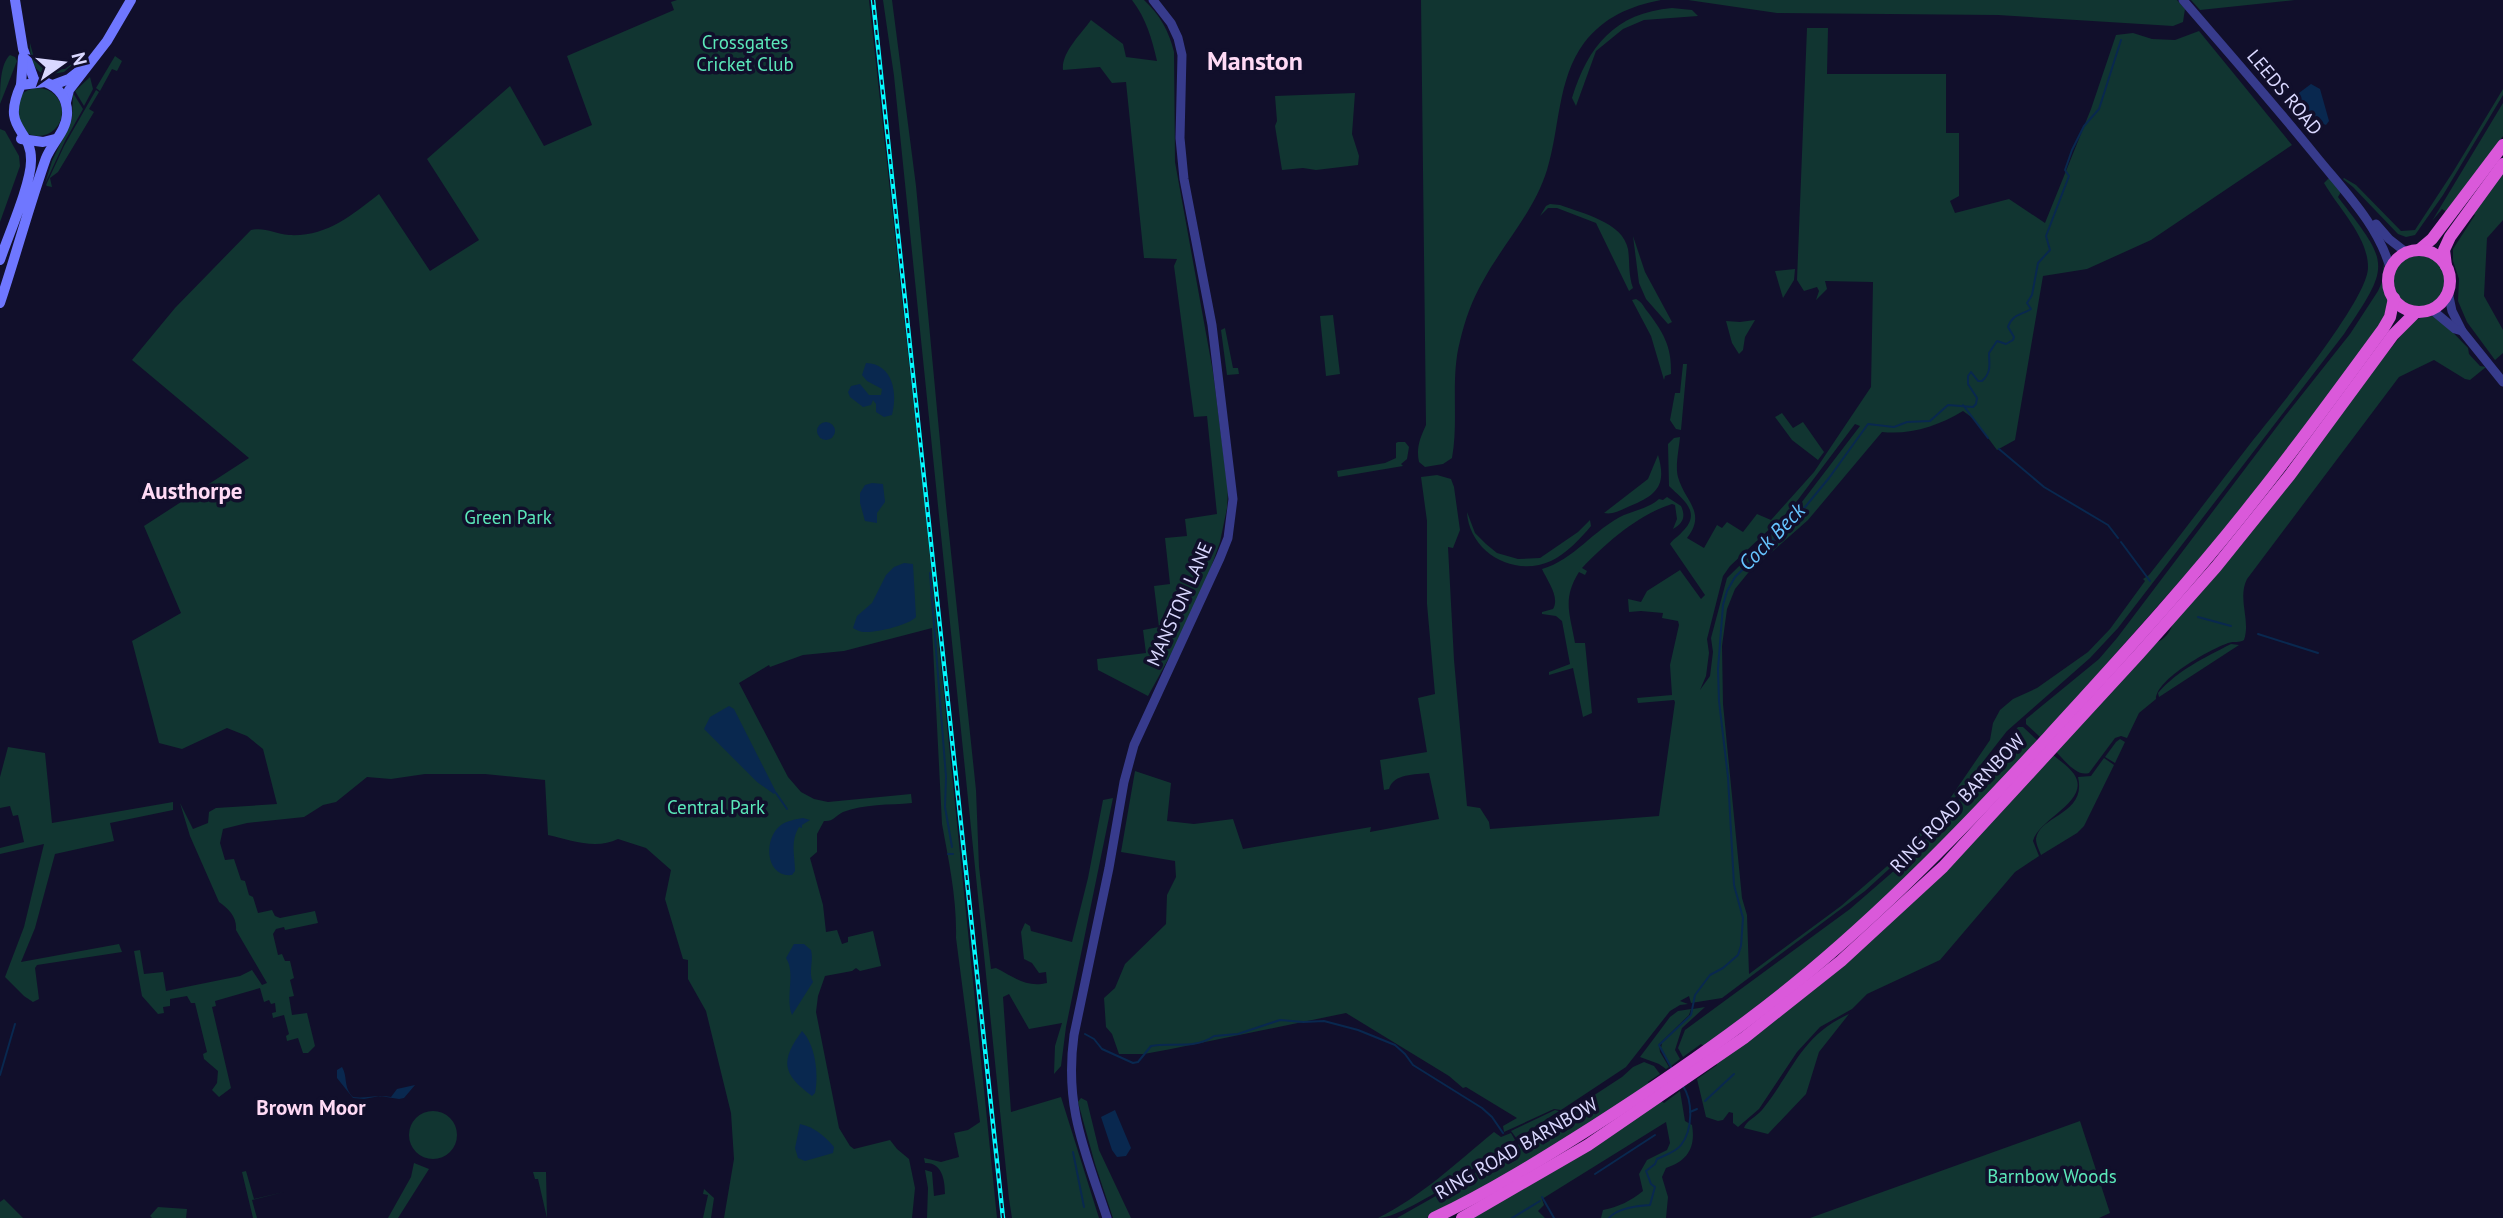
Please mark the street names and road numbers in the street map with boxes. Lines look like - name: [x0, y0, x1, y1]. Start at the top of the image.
- street label: LEEDS ROAD: [2242, 44, 2328, 140]
- street label: MANSTON LANE: [1141, 538, 1217, 670]
- street label: RING ROAD BARNBOW: [1885, 728, 2030, 877]
- street label: RING ROAD BARNBOW: [1430, 1092, 1602, 1204]

